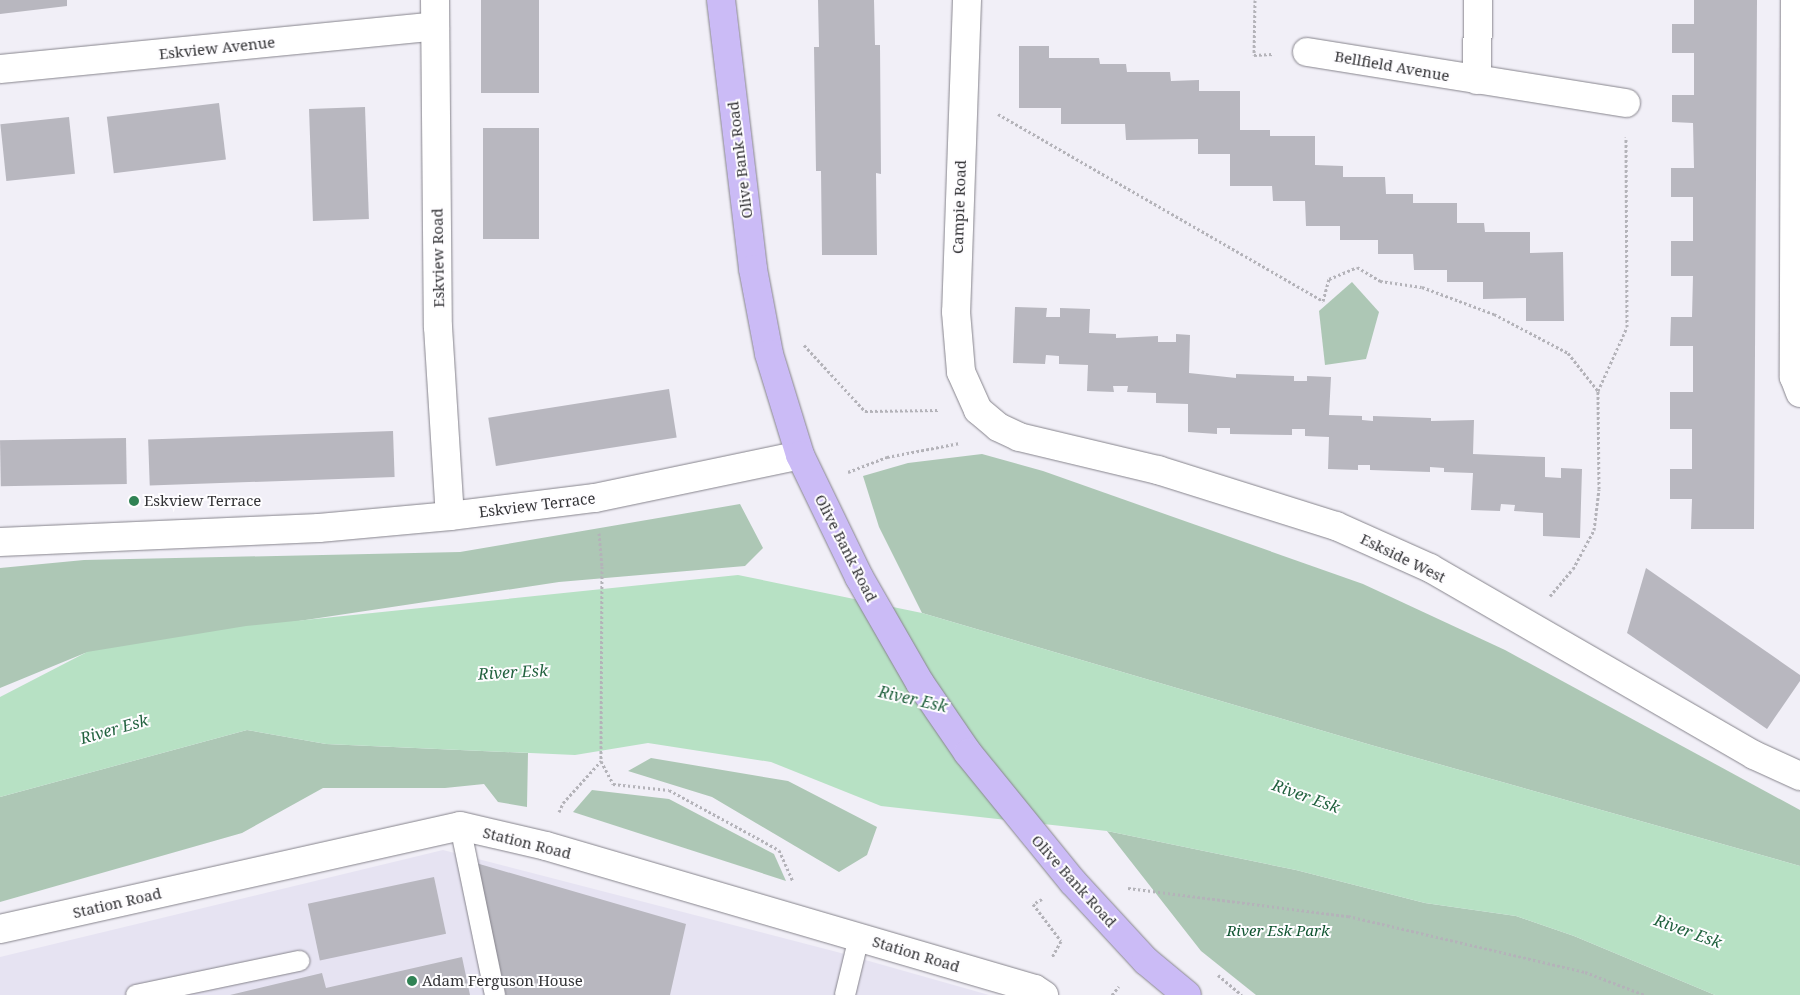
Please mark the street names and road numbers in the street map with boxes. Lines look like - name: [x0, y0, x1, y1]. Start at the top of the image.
- street label: Eskview Avenue: [158, 33, 276, 63]
- street label: Bellfield Avenue: [1333, 47, 1451, 85]
- street label: Olive Bank Road: [724, 100, 756, 220]
- street label: Campie Road: [948, 160, 970, 254]
- street label: Eskview Road: [428, 208, 448, 308]
- street label: Eskview Terrace: [478, 489, 596, 521]
- street label: Olive Bank Road: [811, 491, 881, 605]
- street label: Eskside West: [1358, 530, 1448, 586]
- street label: Station Road: [481, 823, 573, 863]
- street label: Olive Bank Road: [1028, 831, 1120, 931]
- street label: Station Road: [71, 884, 163, 922]
- street label: Station Road: [870, 932, 962, 976]

